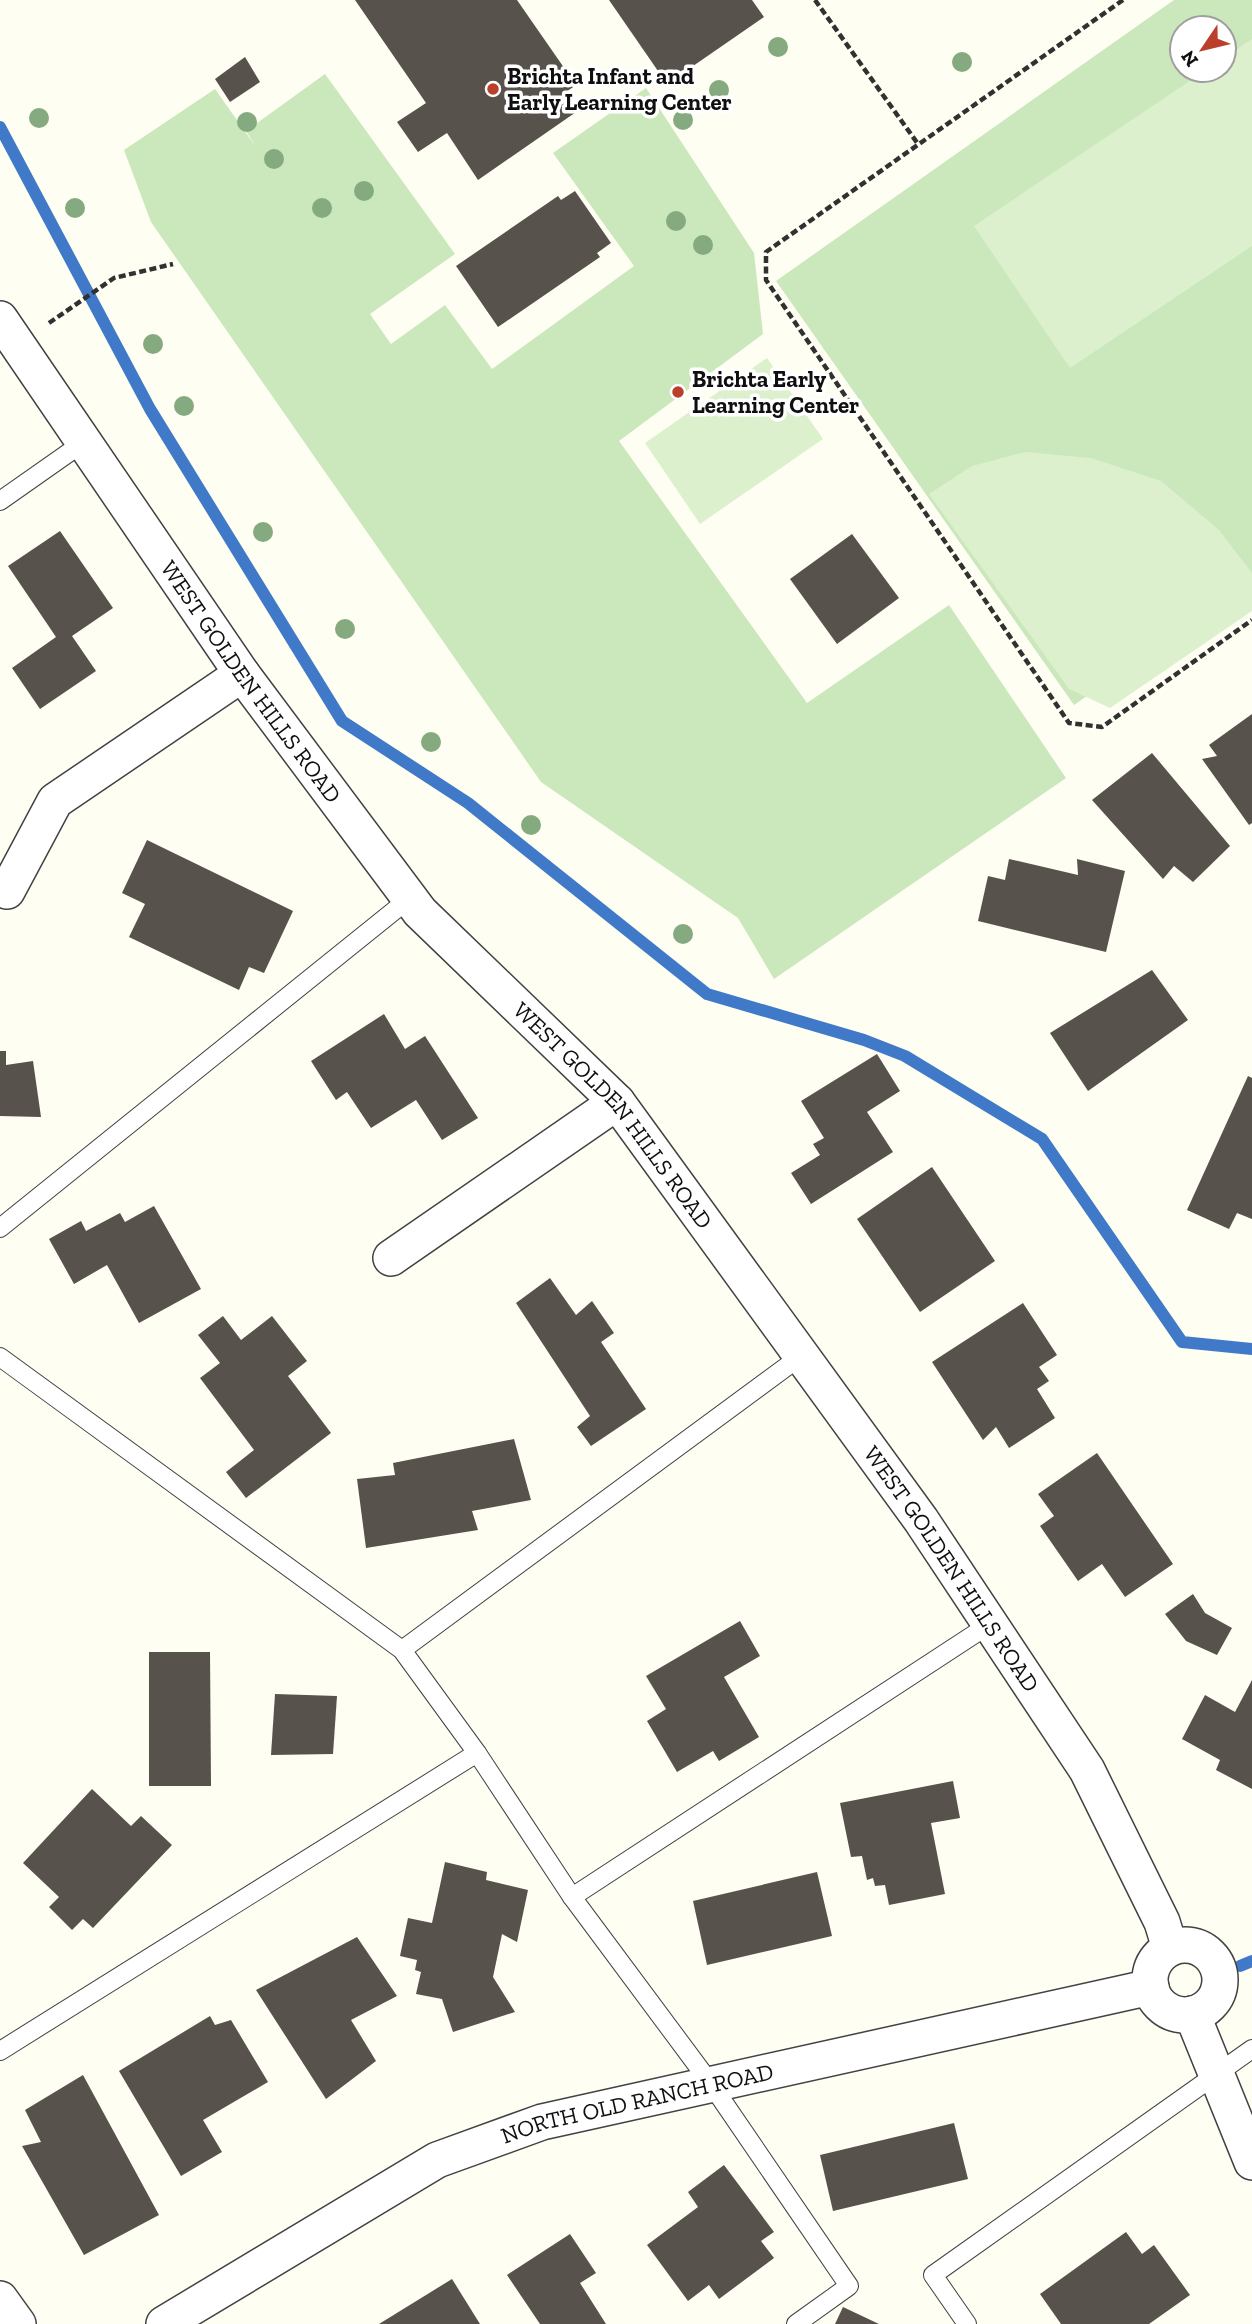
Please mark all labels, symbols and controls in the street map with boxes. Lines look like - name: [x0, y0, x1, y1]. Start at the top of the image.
- north arrow: [1168, 14, 1238, 84]
- text: N: [1176, 46, 1203, 71]
- place label: Brichta Infant and Early Learning Center: [507, 62, 732, 116]
- marker: Brichta Infant and Early Learning Center: [485, 81, 501, 97]
- place label: Brichta Early Learning Center: [692, 365, 859, 419]
- marker: Brichta Early Learning Center: [670, 384, 686, 400]
- street label: WEST GOLDEN HILLS ROAD: [155, 555, 347, 808]
- street label: WEST GOLDEN HILLS ROAD: [508, 996, 718, 1234]
- street label: WEST GOLDEN HILLS ROAD: [858, 1440, 1045, 1697]
- street label: NORTH OLD RANCH ROAD: [497, 2057, 776, 2150]

